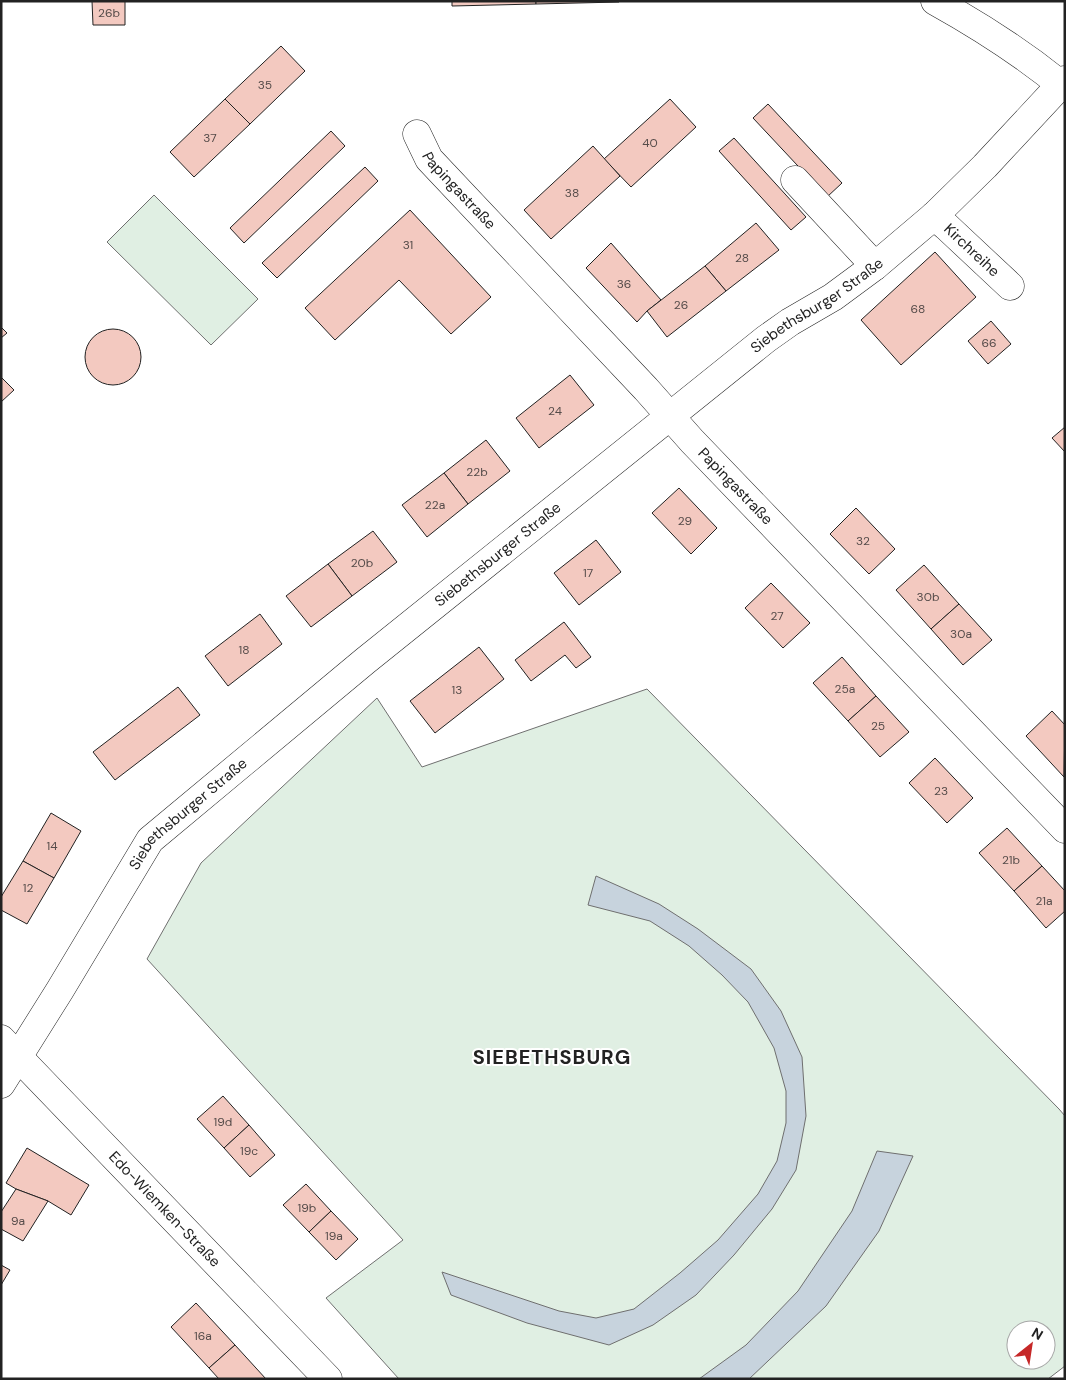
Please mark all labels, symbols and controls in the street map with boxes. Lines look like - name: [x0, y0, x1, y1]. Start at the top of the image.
- house number: 26b: [98, 5, 120, 21]
- house number: 35: [258, 77, 272, 93]
- house number: 37: [203, 130, 217, 146]
- house number: 40: [642, 135, 658, 151]
- street label: Papingastraße: [417, 149, 500, 234]
- house number: 38: [565, 185, 579, 201]
- street label: Kirchreihe: [940, 219, 1004, 281]
- house number: 31: [403, 237, 413, 253]
- house number: 28: [735, 250, 749, 266]
- street label: Siebethsburger Straße: [746, 253, 888, 358]
- house number: 36: [617, 276, 631, 292]
- house number: 26: [674, 297, 688, 313]
- house number: 68: [911, 301, 925, 317]
- house number: 66: [981, 335, 997, 351]
- house number: 24: [548, 403, 562, 419]
- street label: Papingastraße: [694, 443, 777, 529]
- house number: 22b: [466, 464, 488, 480]
- house number: 22a: [425, 497, 445, 513]
- street label: Siebethsburger Straße: [430, 498, 565, 611]
- house number: 29: [678, 513, 692, 529]
- house number: 32: [856, 533, 870, 549]
- house number: 20b: [351, 555, 373, 571]
- house number: 17: [583, 565, 593, 581]
- house number: 30b: [917, 589, 939, 605]
- house number: 27: [770, 608, 784, 624]
- house number: 30a: [950, 626, 972, 642]
- house number: 18: [238, 642, 250, 658]
- house number: 25a: [835, 681, 855, 697]
- house number: 13: [452, 682, 462, 698]
- house number: 25: [871, 718, 885, 734]
- street label: Siebethsburger Straße: [124, 753, 251, 874]
- house number: 23: [934, 783, 948, 799]
- house number: 14: [46, 838, 58, 854]
- house number: 21b: [1002, 852, 1020, 868]
- house number: 12: [23, 880, 33, 896]
- house number: 21a: [1035, 893, 1053, 909]
- district label: SIEBETHSBURG: [473, 1044, 631, 1070]
- house number: 19d: [214, 1114, 232, 1130]
- house number: 19c: [240, 1143, 258, 1159]
- street label: Edo-Wiemken-Straße: [104, 1147, 225, 1271]
- house number: 19b: [298, 1200, 316, 1216]
- house number: 9a: [11, 1213, 25, 1229]
- house number: 19a: [325, 1228, 343, 1244]
- north arrow: [1006, 1320, 1056, 1370]
- text: N: [1029, 1323, 1046, 1344]
- house number: 16a: [194, 1328, 212, 1344]

